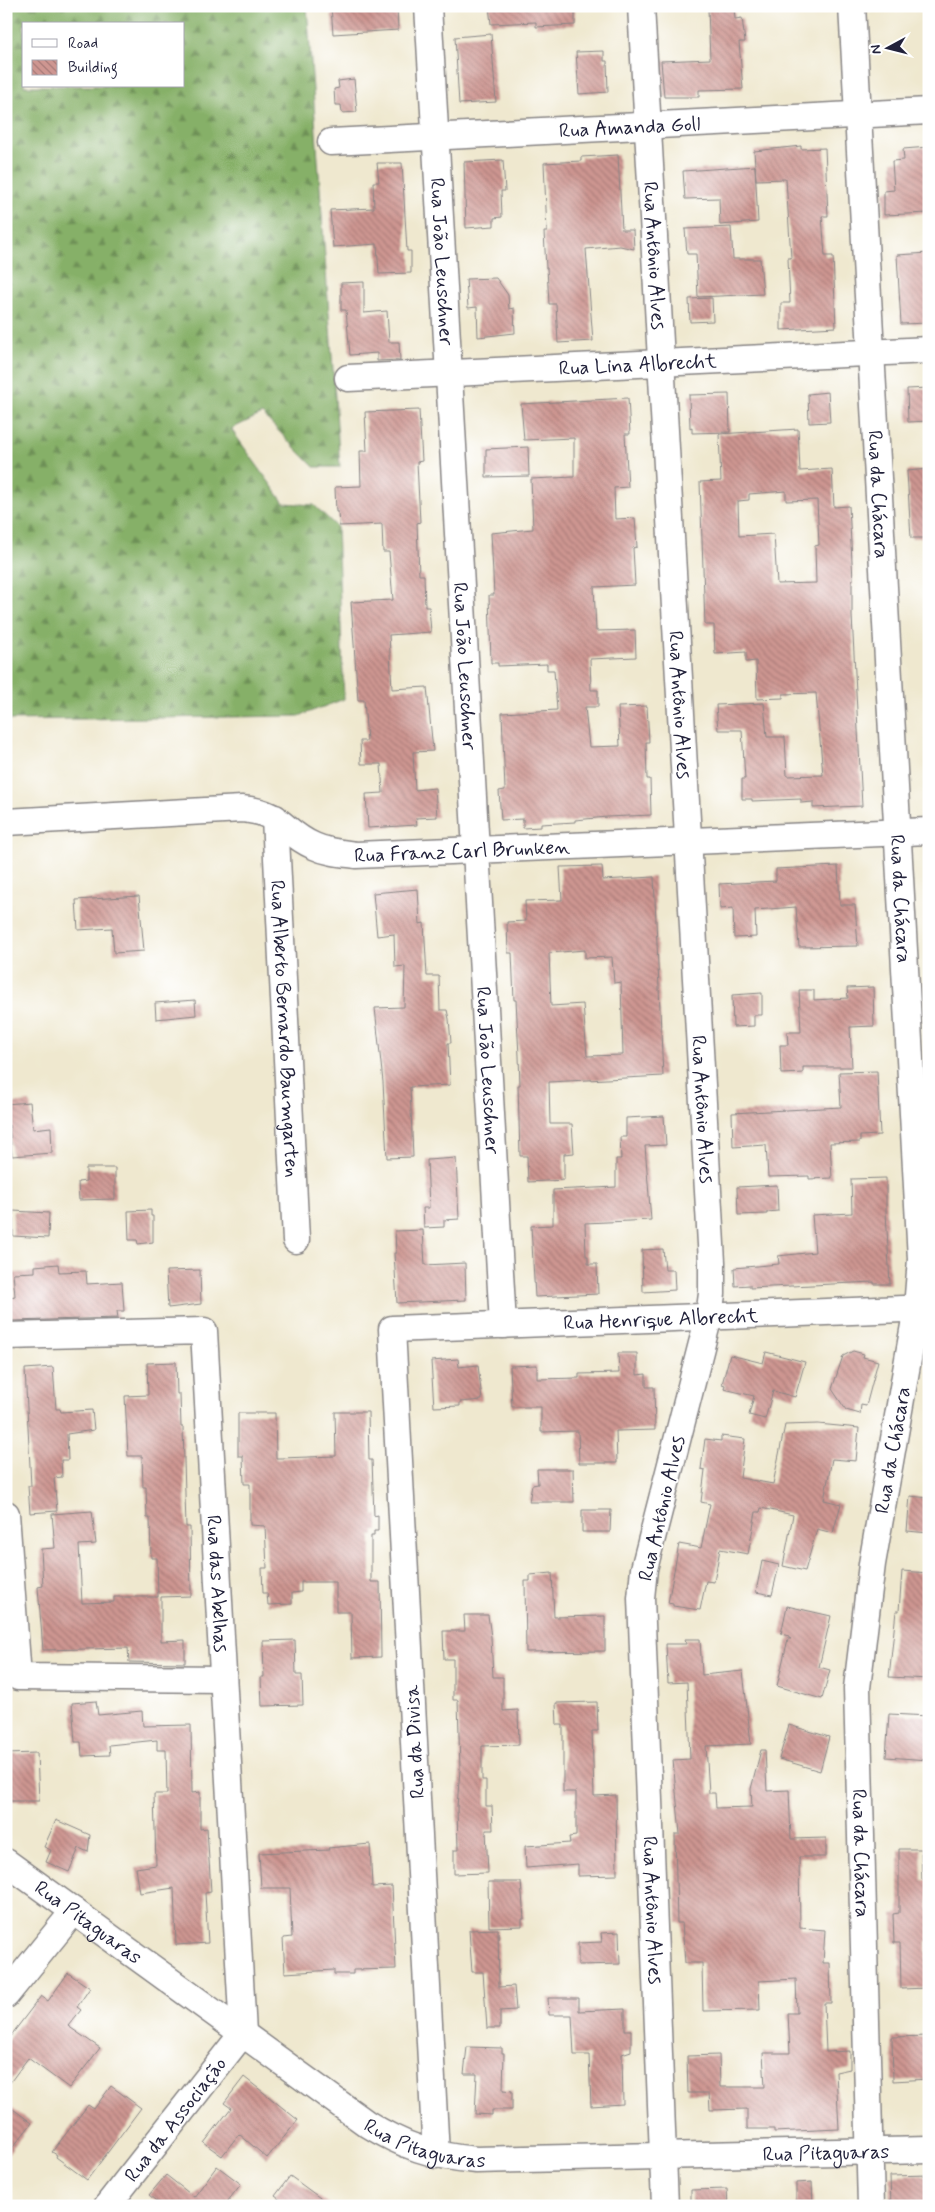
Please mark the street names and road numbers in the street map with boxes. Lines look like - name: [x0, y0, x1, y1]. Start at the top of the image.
- street label: Rua Amanda Goll: [558, 111, 701, 145]
- street label: Rua João Leuschner: [423, 177, 459, 347]
- street label: Rua Antônio Alves: [636, 181, 671, 331]
- street label: Rua Lina Albrecht: [558, 348, 718, 383]
- street label: Rua da Chácara: [860, 429, 894, 559]
- street label: Rua João Leuschner: [446, 581, 482, 751]
- street label: Rua Antônio Alves: [661, 630, 697, 780]
- street label: Rua Franz Carl Brunken: [354, 834, 571, 870]
- street label: Rua da Chácara: [883, 834, 917, 964]
- street label: Rua Alberto Bernardo Baumgarten: [263, 879, 305, 1178]
- street label: Rua João Leuschner: [469, 986, 505, 1156]
- street label: Rua Antônio Alves: [684, 1034, 720, 1184]
- street label: Rua Henrique Albrecht: [563, 1303, 759, 1337]
- street label: Rua da Chácara: [869, 1385, 918, 1516]
- street label: Rua Antônio Alves: [633, 1433, 692, 1584]
- street label: Rua das Abelhas: [199, 1514, 234, 1653]
- street label: Rua da Divisa: [399, 1683, 432, 1799]
- street label: Rua da Chácara: [845, 1788, 875, 1918]
- street label: Rua Antônio Alves: [635, 1835, 668, 1985]
- street label: Rua Pitaguaras: [28, 1875, 147, 1971]
- street label: Rua da Associação: [119, 2052, 234, 2188]
- street label: Rua Pitaguaras: [358, 2113, 486, 2175]
- street label: Rua Pitaguaras: [762, 2139, 890, 2169]

